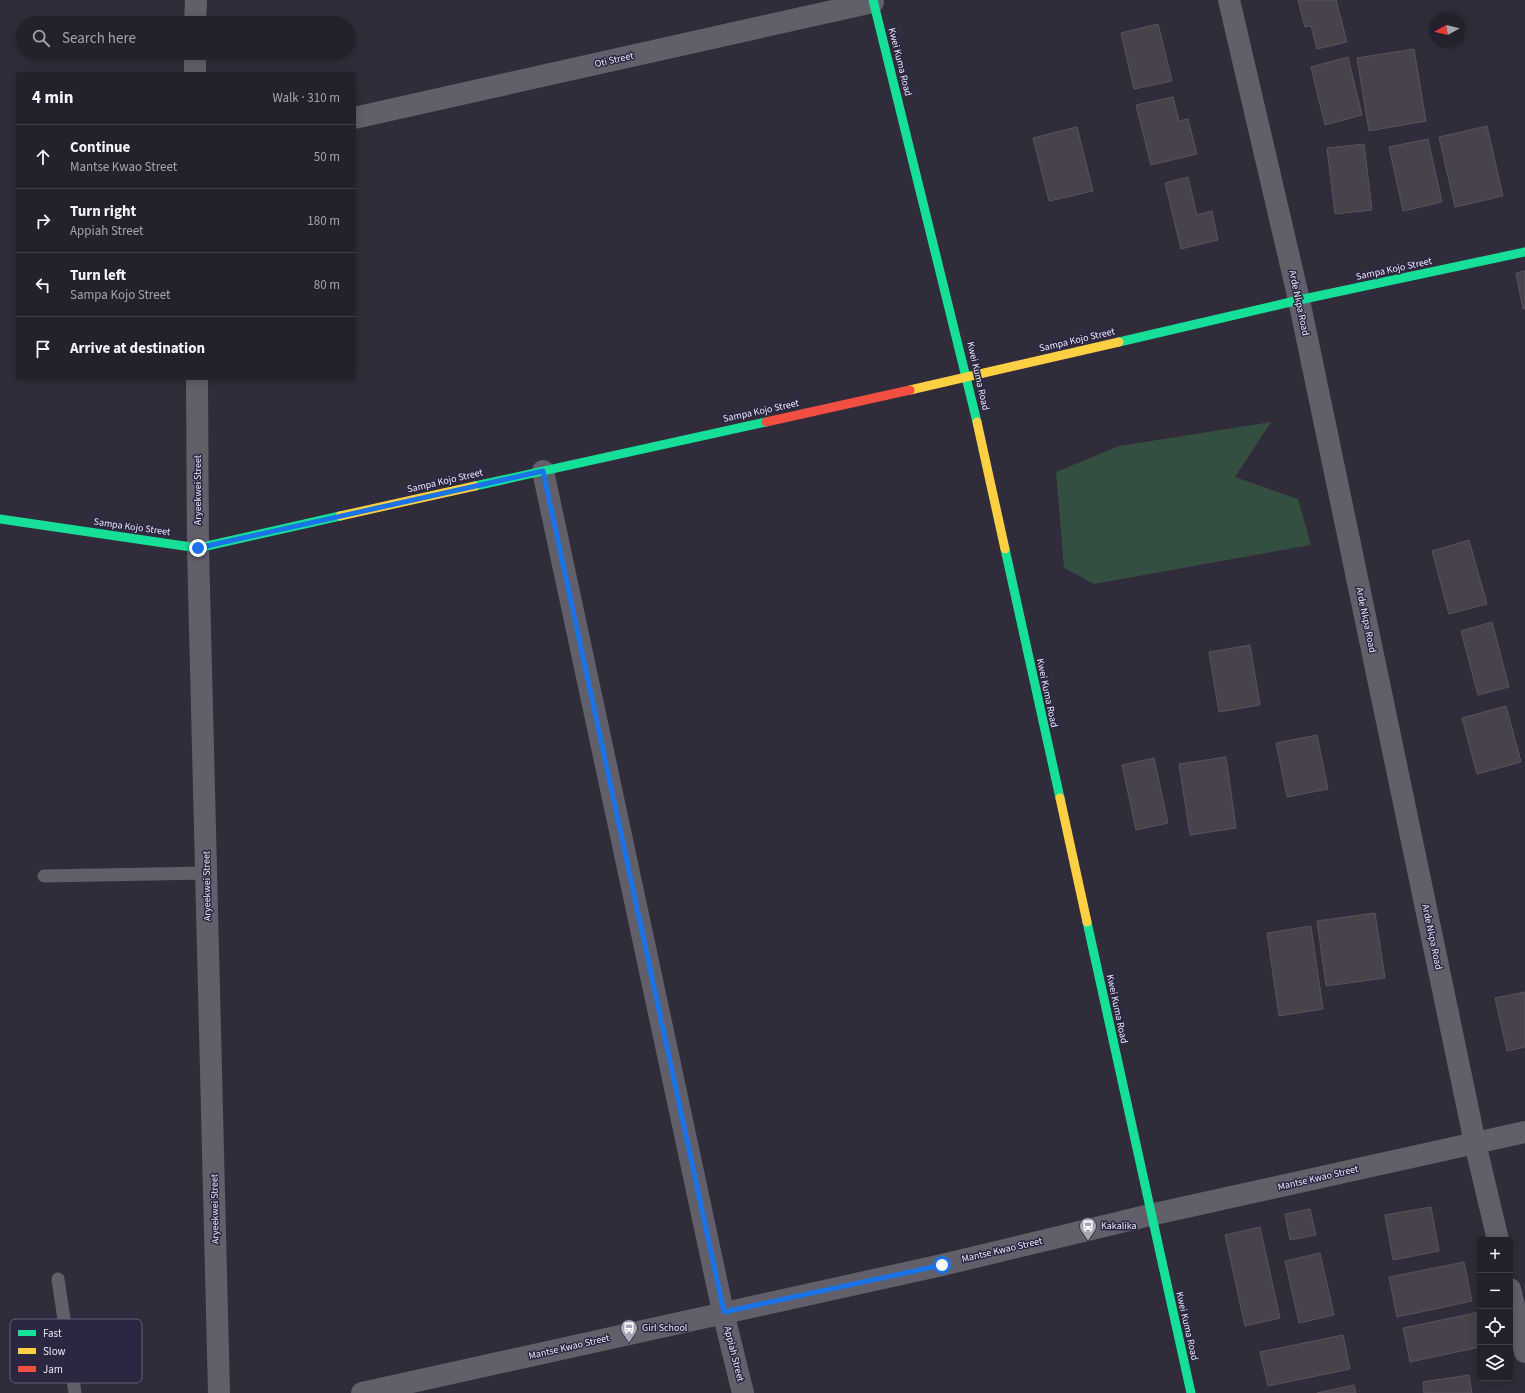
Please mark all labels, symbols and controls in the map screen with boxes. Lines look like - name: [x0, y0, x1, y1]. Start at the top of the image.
- north arrow: [1429, 12, 1465, 48]
- search box: [16, 16, 356, 60]
- street label: Kwei Kuma Road: [885, 26, 915, 98]
- icon: search: [30, 27, 52, 49]
- text: Search here: [62, 28, 136, 49]
- street label: Oti Street: [593, 49, 635, 71]
- text: 4 min: [32, 86, 73, 110]
- text: Walk · 310 m: [272, 89, 340, 107]
- text: Continue: [70, 137, 130, 158]
- icon: ahead: [32, 146, 54, 168]
- text: 50 m: [314, 148, 340, 166]
- text: Mantse Kwao Street: [70, 158, 177, 176]
- text: Turn right: [70, 201, 136, 222]
- icon: right: [32, 210, 54, 232]
- text: 180 m: [307, 212, 340, 230]
- text: Appiah Street: [70, 222, 143, 240]
- street label: Sampa Kojo Street: [1355, 254, 1434, 284]
- text: Turn left: [70, 265, 126, 286]
- street label: Arde Nkpa Road: [1285, 269, 1313, 337]
- icon: left: [32, 274, 54, 296]
- text: 80 m: [314, 276, 340, 294]
- text: Sampa Kojo Street: [70, 286, 170, 304]
- street label: Sampa Kojo Street: [1038, 324, 1117, 356]
- icon: arrive: [32, 338, 54, 360]
- text: Arrive at destination: [70, 338, 205, 359]
- street label: Kwei Kuma Road: [963, 340, 993, 412]
- street label: Sampa Kojo Street: [722, 396, 801, 426]
- street label: Aryeekwei Street: [191, 454, 205, 525]
- street label: Sampa Kojo Street: [406, 465, 485, 497]
- street label: Sampa Kojo Street: [93, 515, 172, 539]
- route end: [189, 539, 207, 557]
- street label: Arde Nkpa Road: [1352, 586, 1380, 654]
- street label: Kwei Kuma Road: [1033, 657, 1061, 729]
- street label: Aryeekwei Street: [199, 850, 215, 921]
- street label: Arde Nkpa Road: [1418, 903, 1446, 971]
- street label: Kwei Kuma Road: [1103, 973, 1131, 1045]
- street label: Mantse Kwao Street: [1276, 1162, 1360, 1194]
- street label: Aryeekwei Street: [207, 1173, 223, 1244]
- bus stop icon: Kakalika: [1078, 1216, 1098, 1241]
- place label: Kakalika: [1101, 1219, 1137, 1233]
- street label: Mantse Kwao Street: [960, 1234, 1044, 1266]
- map controls: [1477, 1237, 1513, 1381]
- button: +: [1477, 1237, 1513, 1273]
- route start: [933, 1256, 951, 1274]
- button: −: [1477, 1273, 1513, 1309]
- street label: Kwei Kuma Road: [1172, 1290, 1202, 1362]
- button: locate: [1477, 1309, 1513, 1345]
- bus stop icon: Girl School: [619, 1318, 639, 1343]
- legend: [10, 1319, 142, 1383]
- place label: Girl School: [642, 1321, 688, 1335]
- street label: Appiah Street: [720, 1325, 748, 1384]
- text: Fast: [43, 1326, 62, 1341]
- street label: Mantse Kwao Street: [527, 1331, 611, 1363]
- text: Slow: [43, 1344, 66, 1359]
- button: layers: [1477, 1345, 1513, 1381]
- text: Jam: [43, 1362, 63, 1377]

